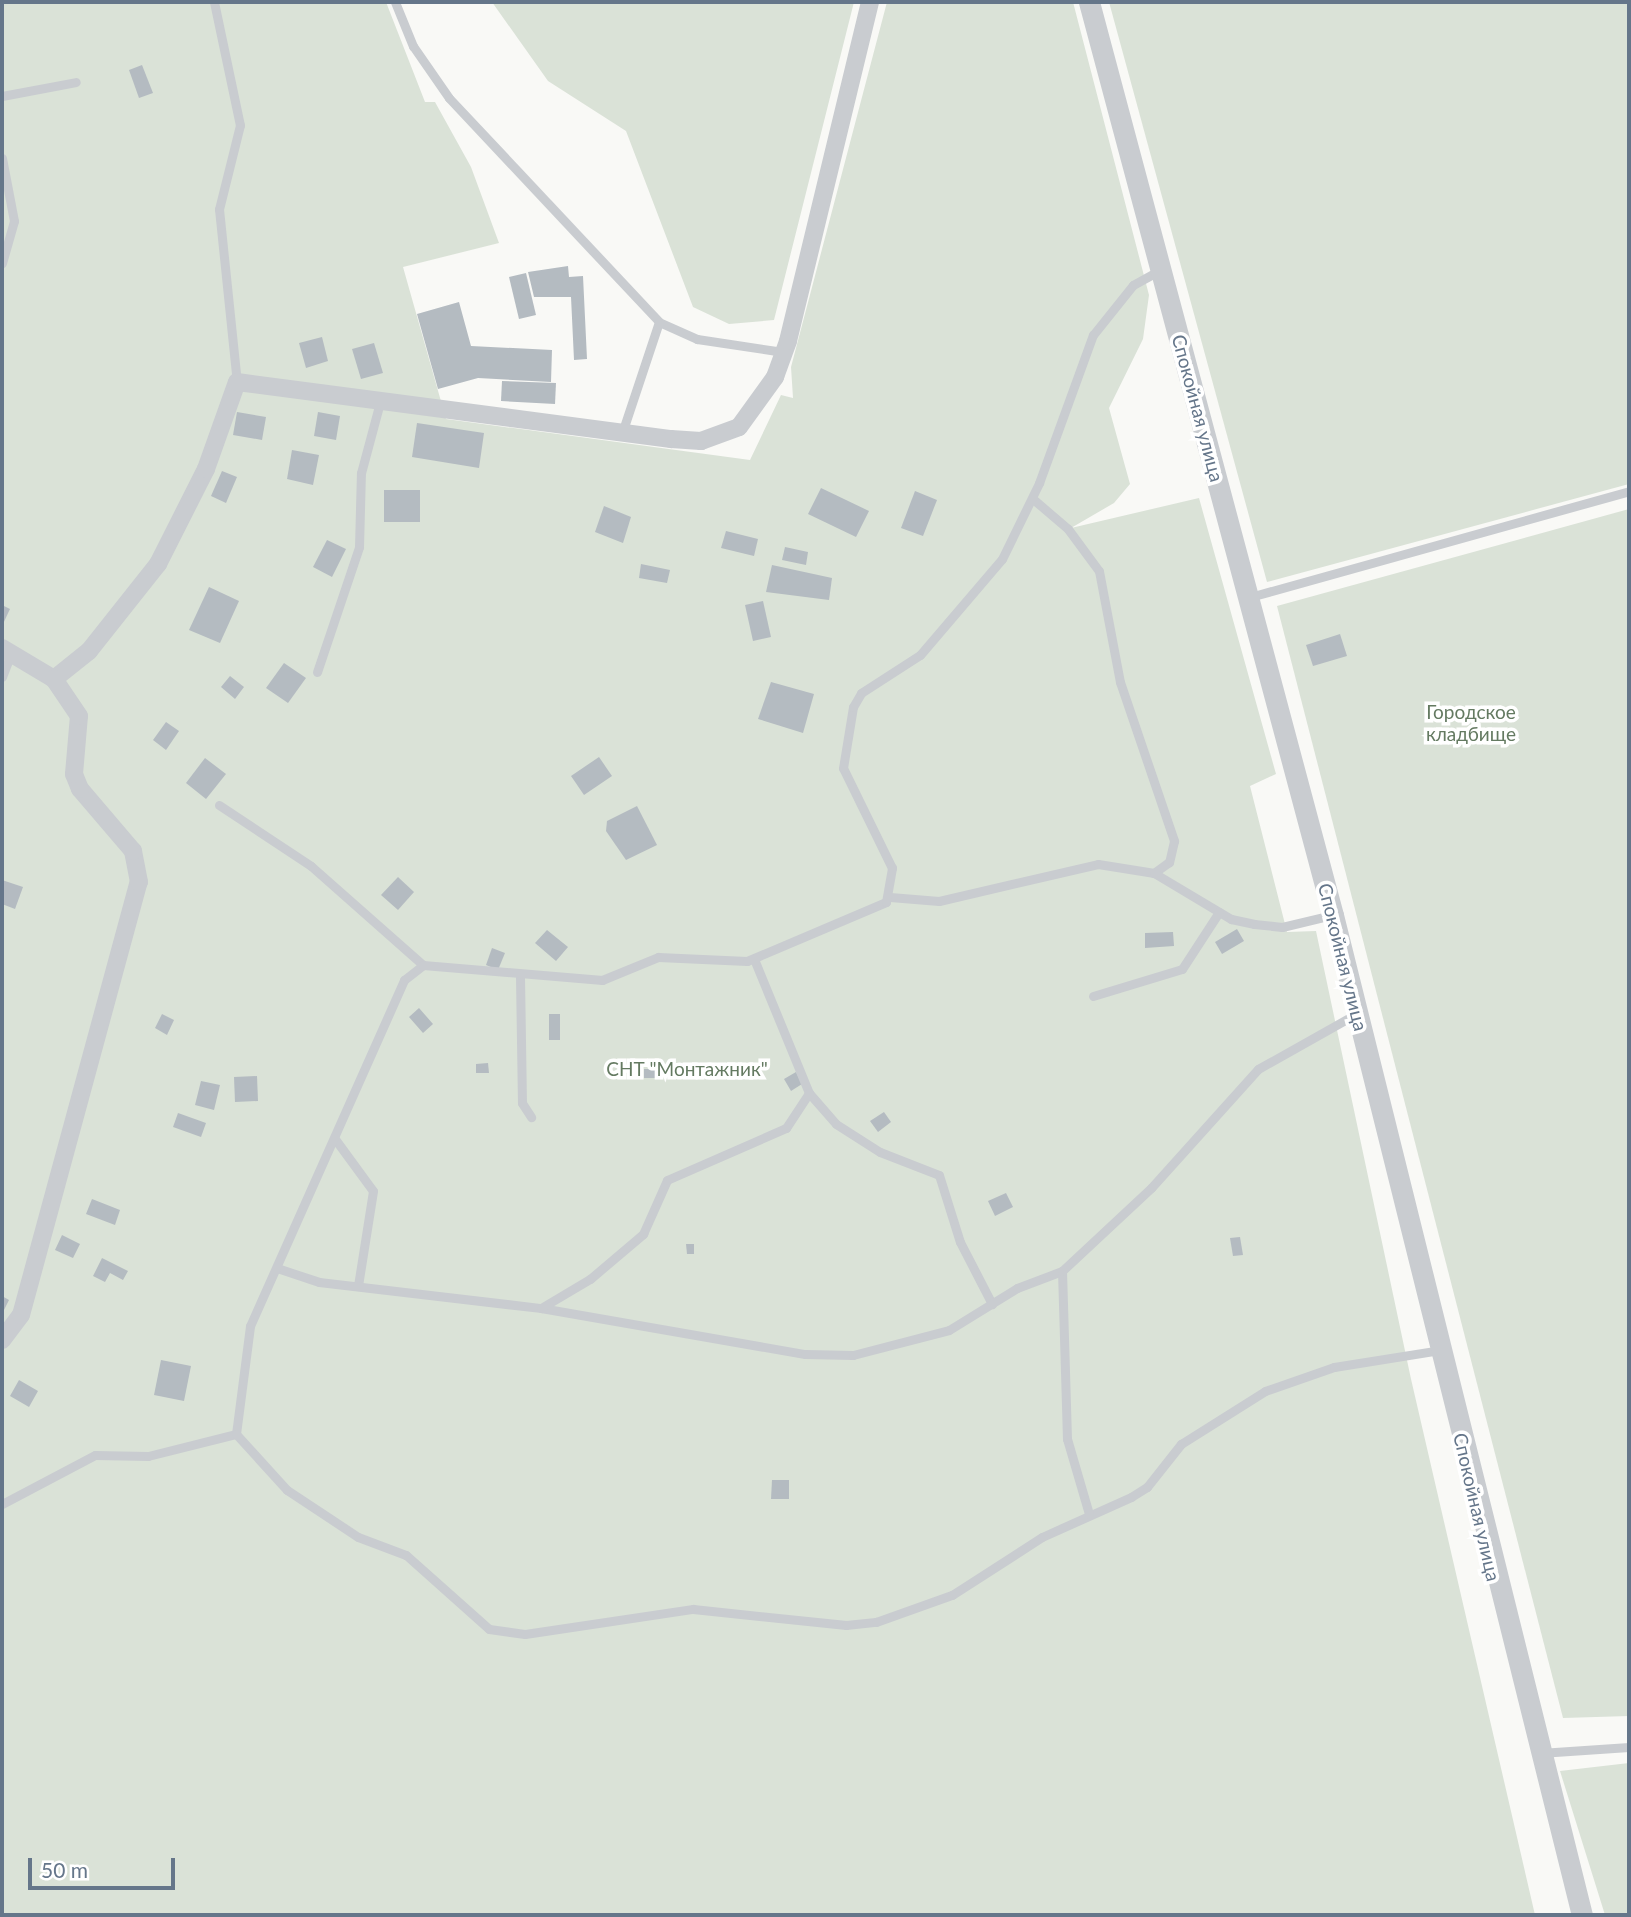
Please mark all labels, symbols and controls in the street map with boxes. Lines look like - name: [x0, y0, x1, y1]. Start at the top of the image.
- street label: Спокойная улица: [1167, 332, 1229, 484]
- park label: Городское кладбище: [1426, 701, 1516, 745]
- street label: Спокойная улица: [1314, 881, 1372, 1033]
- park label: СНТ "Монтажник": [606, 1058, 768, 1080]
- street label: Спокойная улица: [1449, 1431, 1505, 1583]
- scale bar: [32, 1843, 178, 1887]
- text: 50 m: [41, 1857, 88, 1882]

